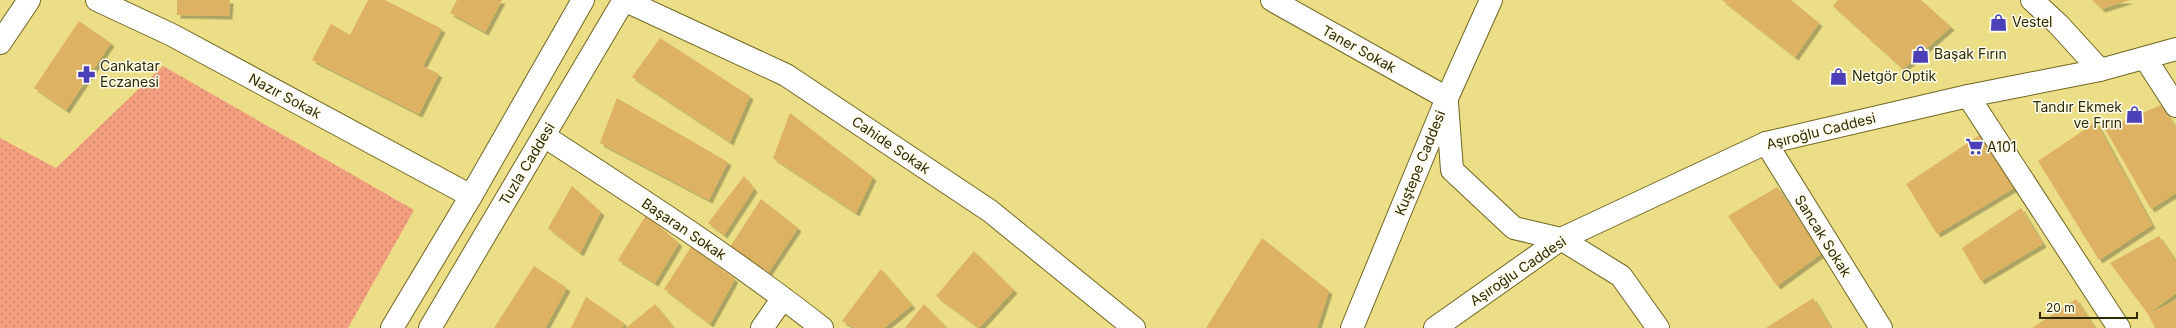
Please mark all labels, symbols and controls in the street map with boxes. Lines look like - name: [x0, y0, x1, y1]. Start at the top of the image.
- shop icon: Vestel: [1989, 12, 2009, 32]
- place label: Vestel: [2012, 13, 2053, 30]
- street label: Taner Sokak: [1319, 21, 1400, 76]
- shop icon: Başak Fırın: [1911, 44, 1931, 64]
- place label: Başak Fırın: [1934, 45, 2007, 62]
- place label: Cankatar Eczanesi: [100, 57, 160, 90]
- pharmacy icon: Cankatar Eczanesi: [77, 64, 97, 84]
- shop icon: Netgör Optik: [1829, 66, 1849, 86]
- place label: Netgör Optik: [1852, 67, 1937, 84]
- street label: Nazır Sokak: [246, 69, 325, 122]
- place label: Tandır Ekmek ve Fırın: [2032, 98, 2122, 131]
- shop icon: Tandır Ekmek ve Fırın: [2125, 105, 2145, 125]
- street label: Kuştepe Caddesi: [1391, 108, 1448, 218]
- street label: Aşıroğlu Caddesi: [1764, 109, 1877, 152]
- street label: Cahide Sokak: [849, 112, 934, 177]
- street label: Tuzla Caddesi: [495, 119, 558, 208]
- supermarket icon: A101: [1964, 137, 1984, 157]
- place label: A101: [1987, 138, 2016, 155]
- street label: Sancak Sokak: [1791, 192, 1856, 280]
- street label: Başaran Sokak: [639, 194, 730, 263]
- street label: Aşıroğlu Caddesi: [1466, 232, 1569, 309]
- scale bar: [2040, 294, 2137, 320]
- text: 20 m: [2046, 300, 2075, 315]

